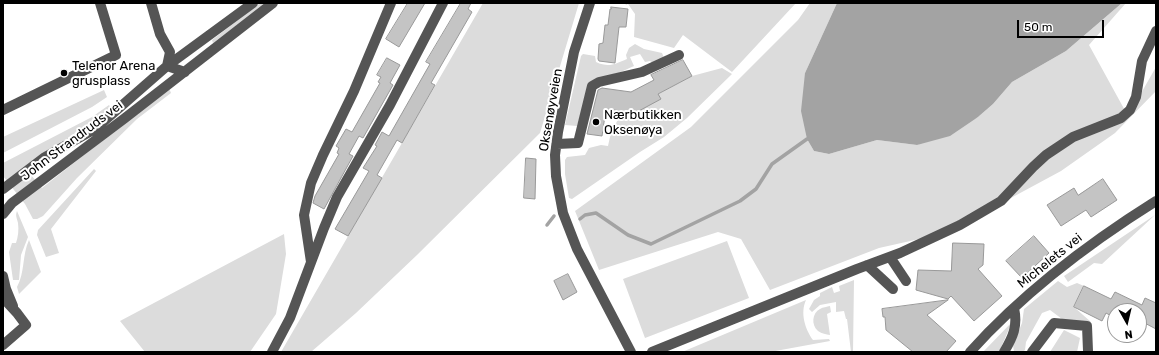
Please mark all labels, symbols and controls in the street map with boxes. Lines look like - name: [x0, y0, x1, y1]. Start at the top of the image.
- scale bar: [1019, 12, 1106, 38]
- text: 50 m: [1024, 20, 1052, 34]
- place label: Telenor Arena grusplass: [72, 58, 155, 89]
- street label: Oksenøyveien: [536, 67, 566, 153]
- marker: Telenor Arena grusplass: [59, 68, 69, 78]
- street label: John Strandruds vei: [18, 98, 126, 184]
- place label: Nærbutikken Oksenøya: [604, 107, 682, 138]
- marker: Nærbutikken Oksenøya: [591, 117, 601, 127]
- street label: Michelets vei: [1015, 230, 1085, 292]
- north arrow: [1107, 303, 1147, 343]
- text: N: [1124, 327, 1133, 341]

